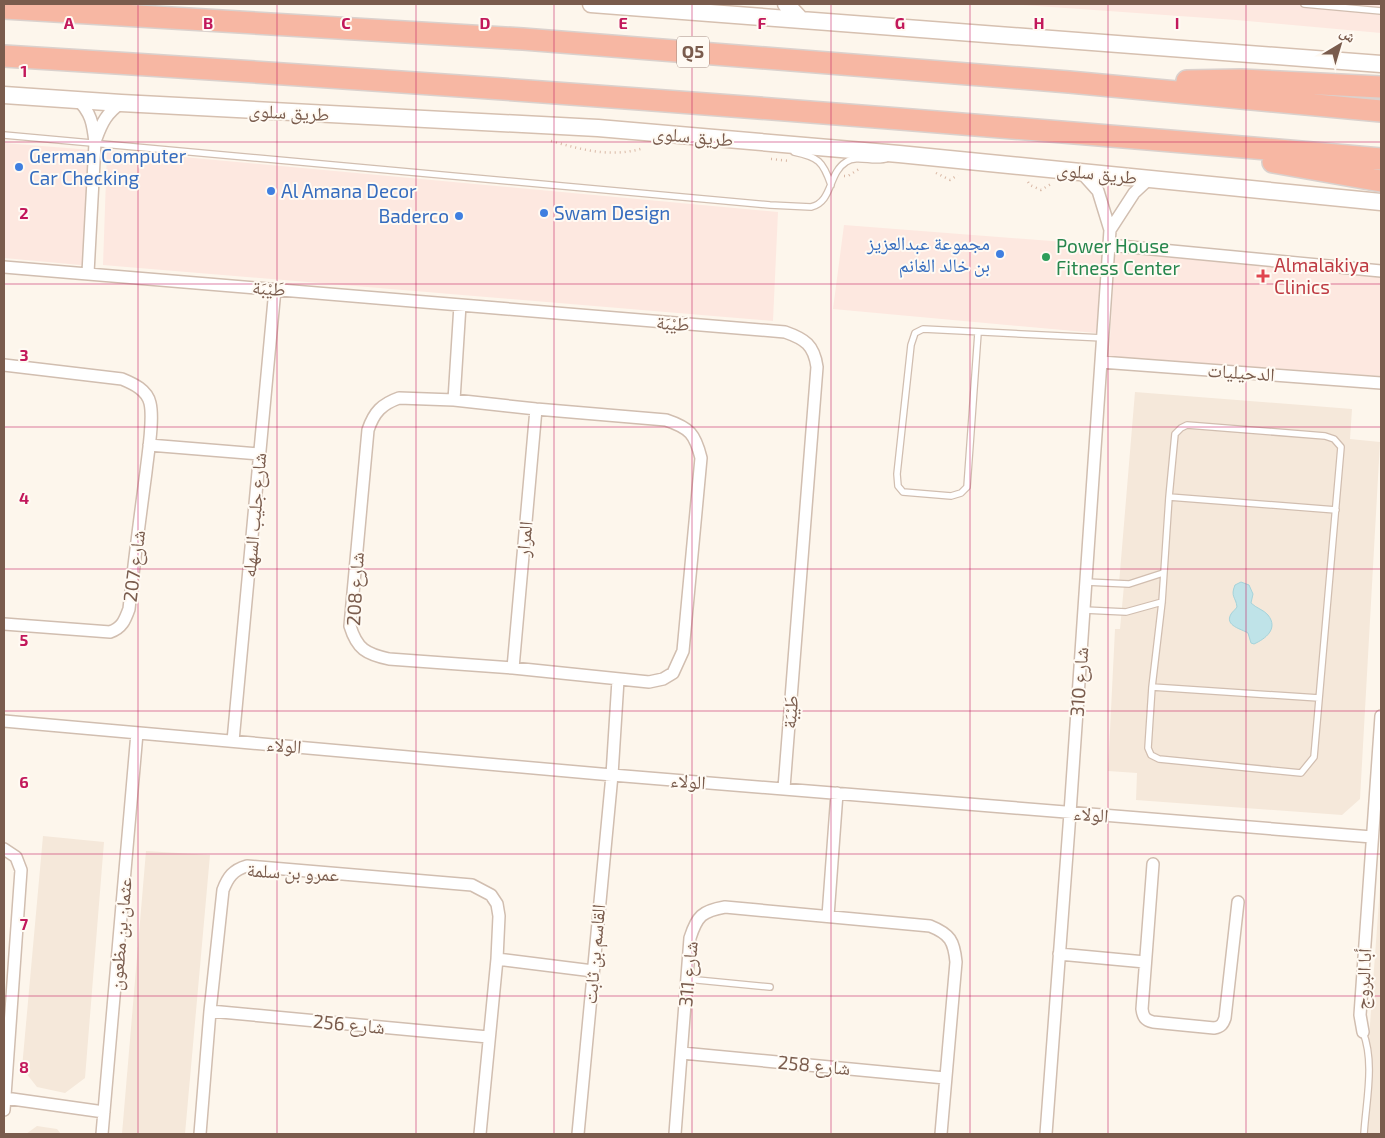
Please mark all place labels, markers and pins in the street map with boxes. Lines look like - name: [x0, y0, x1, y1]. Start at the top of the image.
- place label: German Computer Car Checking: [29, 144, 187, 189]
- marker: German Computer Car Checking: [13, 161, 25, 173]
- place label: Al Amana Decor: [281, 179, 417, 202]
- marker: Al Amana Decor: [265, 185, 277, 197]
- place label: Swam Design: [554, 201, 670, 224]
- place label: Baderco: [378, 204, 449, 227]
- marker: Swam Design: [538, 207, 550, 219]
- marker: Baderco: [453, 210, 465, 222]
- place label: مجموعة عبدالعزيز بن خالد الغانم: [866, 231, 990, 278]
- place label: Power House Fitness Center: [1056, 234, 1180, 279]
- marker: مجموعة عبدالعزيز بن خالد الغانم: [994, 248, 1006, 260]
- marker: Power House Fitness Center: [1040, 251, 1052, 263]
- place label: Almalakiya Clinics: [1274, 253, 1369, 298]
- marker: Almalakiya Clinics: [1256, 269, 1270, 283]

